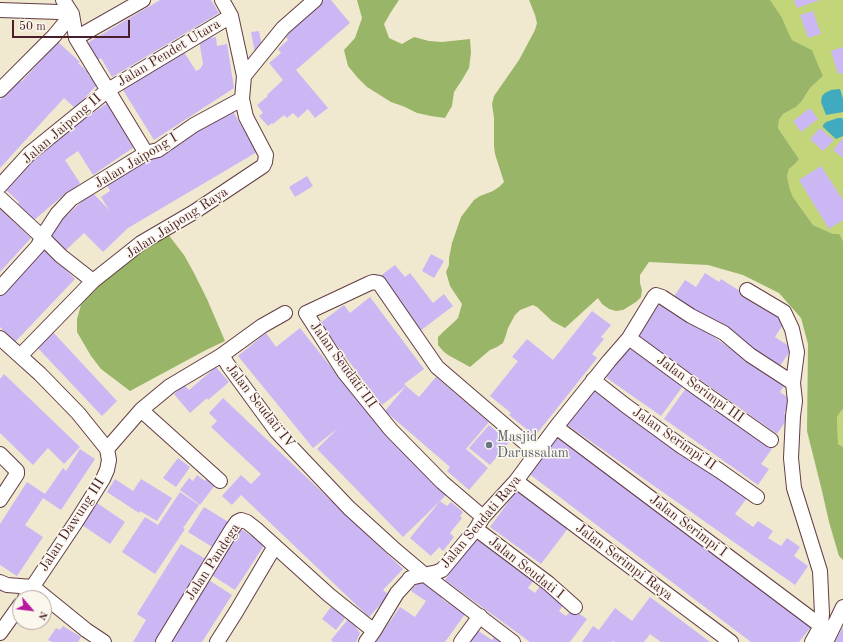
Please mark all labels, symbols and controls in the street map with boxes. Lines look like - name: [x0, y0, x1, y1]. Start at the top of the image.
- scale bar: [14, 12, 132, 38]
- street label: Jalan Pendet Utara: [114, 16, 224, 90]
- text: 50 m: [19, 21, 46, 33]
- street label: Jalan Jaipong II: [19, 90, 105, 168]
- street label: Jalan Jaipong I: [92, 130, 180, 192]
- street label: Jalan Jaipong Raya: [123, 184, 231, 262]
- street label: Jalan Seudati III: [306, 319, 380, 411]
- street label: Jalan Serimpi III: [653, 352, 747, 426]
- street label: Jalan Seudati IV: [222, 360, 298, 452]
- street label: Jalan Serimpi II: [629, 404, 719, 474]
- place label: Masjid Darussalam: [497, 429, 569, 462]
- marker: Masjid Darussalam: [484, 440, 494, 450]
- street label: Jalan Seudati Raya: [437, 472, 525, 572]
- street label: Jalan Dawung III: [36, 475, 108, 575]
- street label: Jalan Serimpi I: [646, 491, 730, 561]
- street label: Jalan Pandega: [182, 520, 244, 604]
- street label: Jalan Serimpi Raya: [572, 520, 676, 604]
- street label: Jalan Seudati I: [485, 533, 567, 603]
- north arrow: [12, 590, 52, 630]
- text: N: [35, 609, 49, 622]

